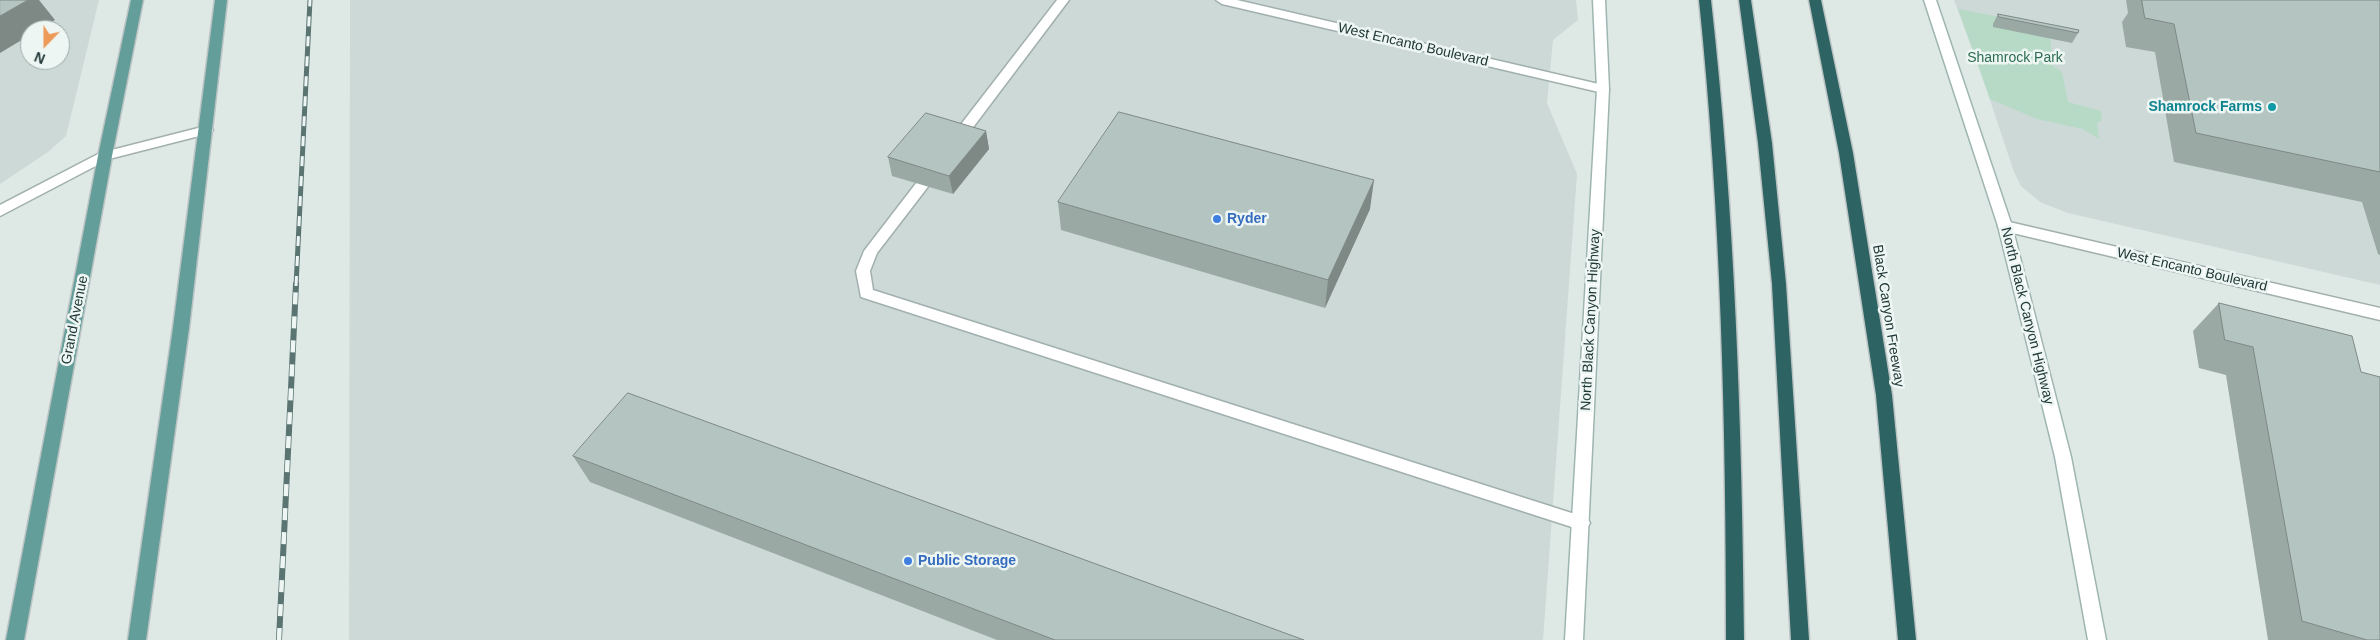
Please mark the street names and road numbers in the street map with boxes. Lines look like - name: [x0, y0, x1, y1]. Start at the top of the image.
- street label: West Encanto Boulevard: [1336, 20, 1490, 70]
- street label: North Black Canyon Highway: [1997, 226, 2057, 406]
- street label: North Black Canyon Highway: [1578, 229, 1604, 411]
- street label: Black Canyon Freeway: [1868, 244, 1908, 388]
- street label: West Encanto Boulevard: [2115, 245, 2269, 295]
- street label: Grand Avenue: [58, 274, 92, 366]

